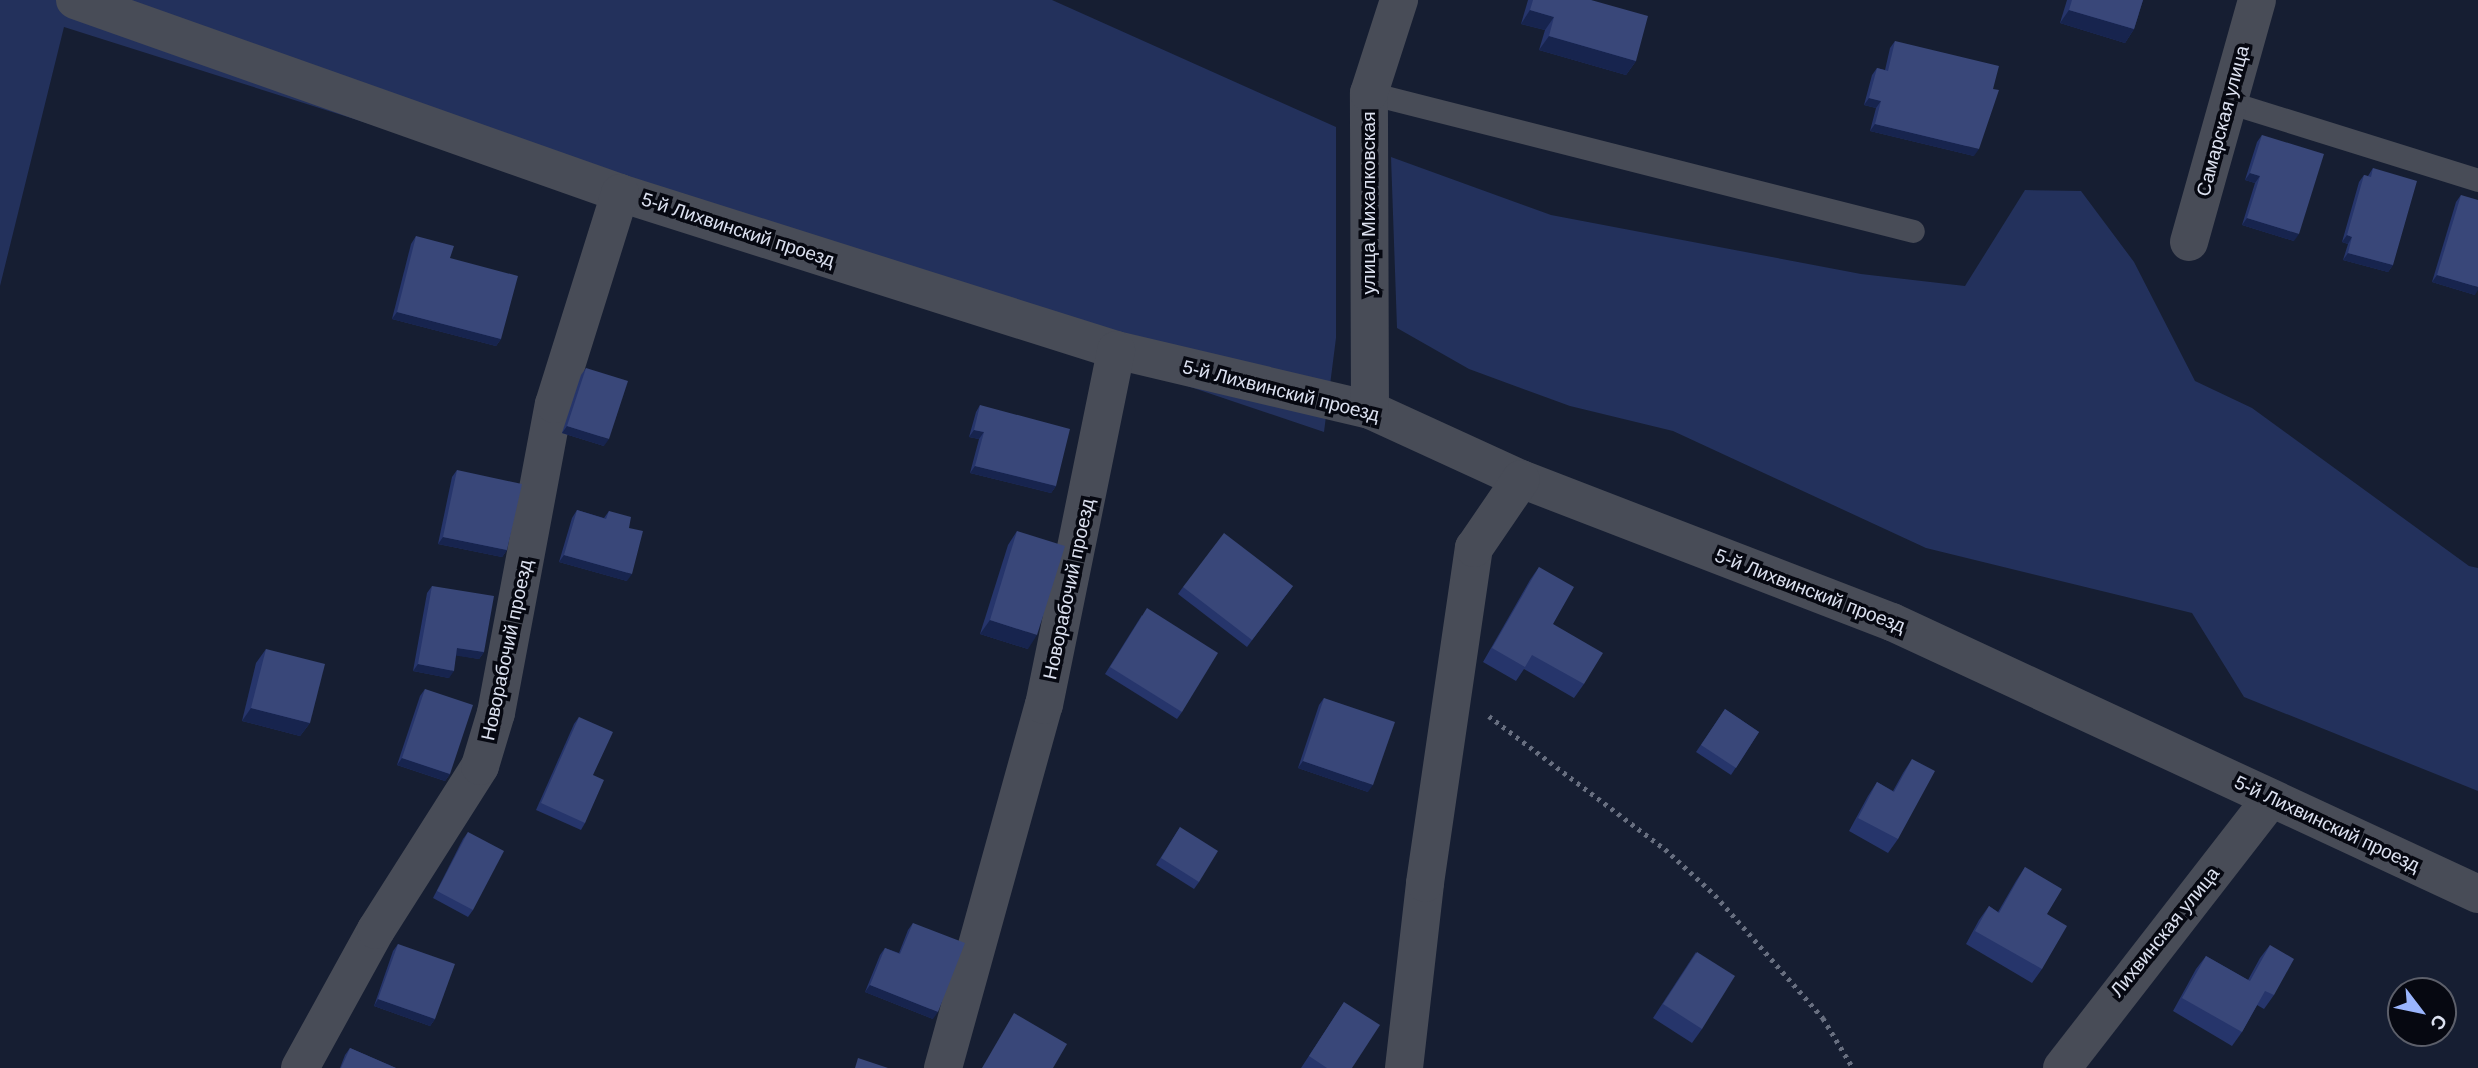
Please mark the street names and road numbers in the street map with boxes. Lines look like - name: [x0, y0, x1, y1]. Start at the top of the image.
- street label: Самарская улица: [2192, 43, 2254, 199]
- street label: улица Михалковская: [1358, 112, 1380, 294]
- street label: 5-й Лихвинский проезд: [638, 188, 838, 272]
- street label: 5-й Лихвинский проезд: [1180, 356, 1382, 426]
- street label: Новорабочий проезд: [1039, 497, 1099, 681]
- street label: 5-й Лихвинский проезд: [1712, 544, 1908, 638]
- street label: Новорабочий проезд: [477, 558, 537, 742]
- street label: 5-й Лихвинский проезд: [2231, 771, 2423, 877]
- street label: Лихвинская улица: [2106, 863, 2224, 1001]

